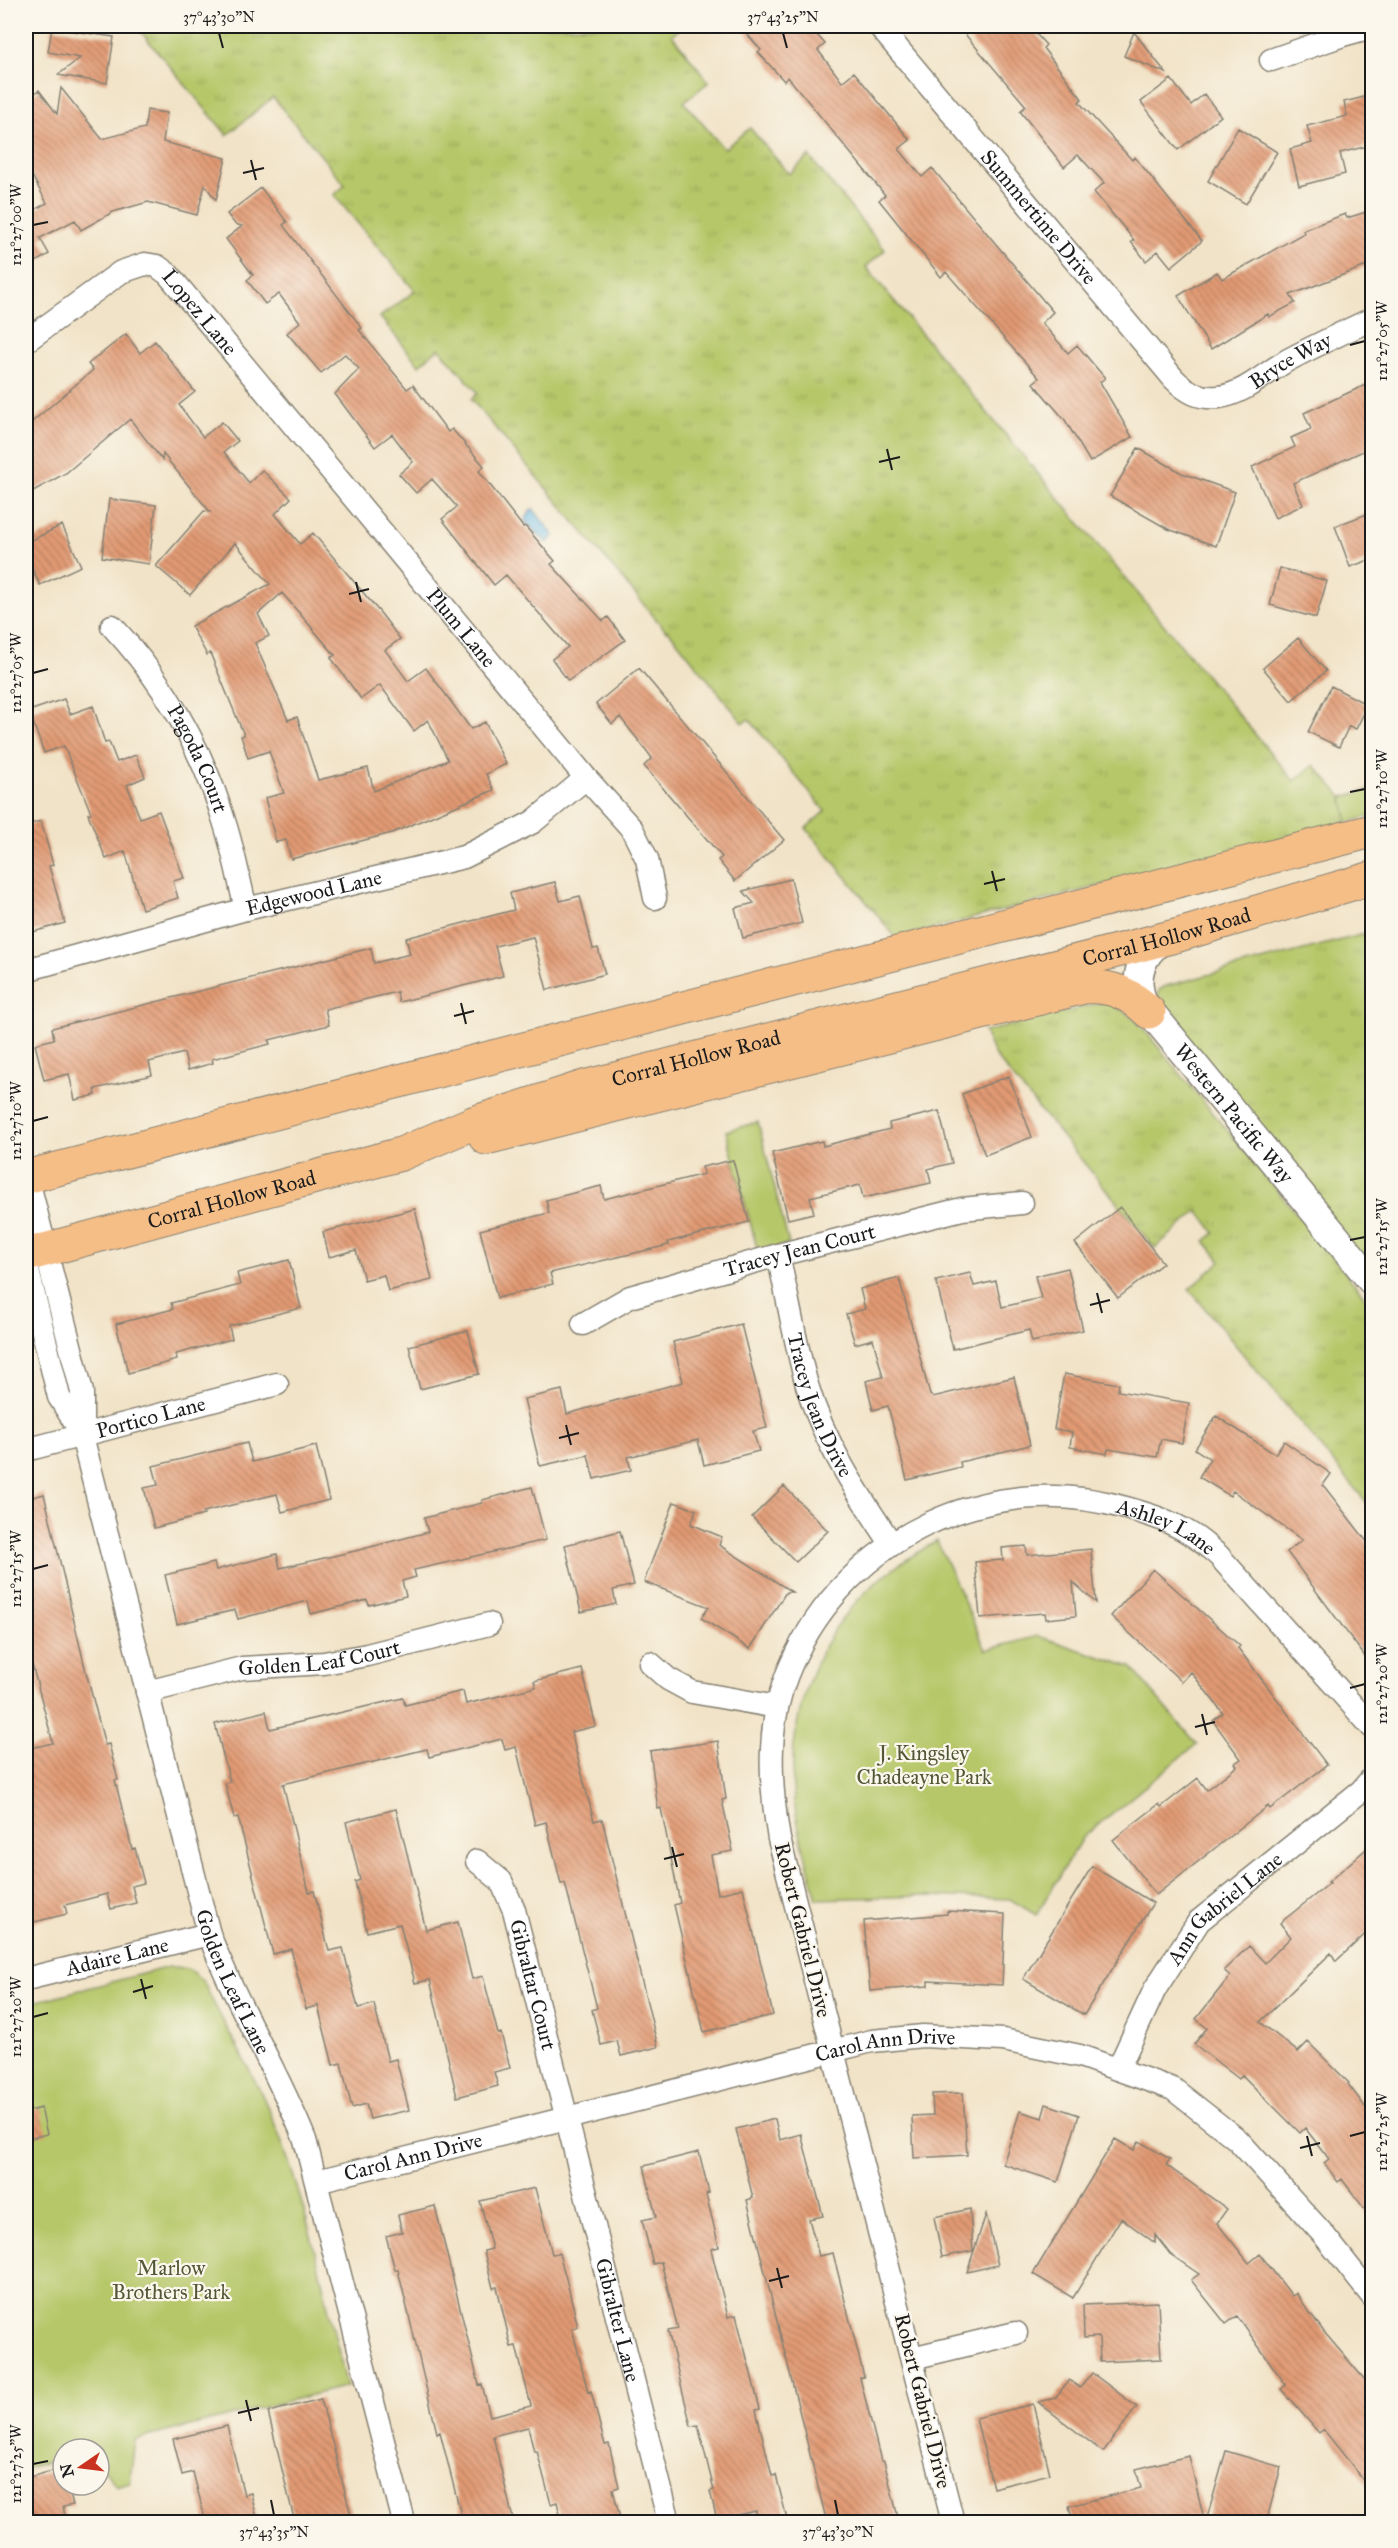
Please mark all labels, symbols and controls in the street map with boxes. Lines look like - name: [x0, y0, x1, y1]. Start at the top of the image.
- text: 37°43'30"N: [183, 8, 255, 26]
- text: 37°43'25"N: [747, 8, 819, 26]
- street label: Summertime Drive: [975, 144, 1103, 290]
- text: 121°27'00"W: [7, 183, 25, 266]
- street label: Lopez Lane: [156, 264, 243, 361]
- text: 121°27'05"W: [1373, 300, 1391, 381]
- street label: Bryce Way: [1244, 327, 1337, 395]
- street label: Plum Lane: [421, 583, 502, 673]
- text: 121°27'05"W: [7, 632, 25, 713]
- street label: Pagoda Court: [161, 700, 234, 817]
- text: 121°27'10"W: [1373, 749, 1391, 829]
- street label: Edgewood Lane: [243, 864, 385, 922]
- street label: Corral Hollow Road: [1080, 901, 1254, 972]
- street label: Corral Hollow Road: [609, 1024, 784, 1092]
- street label: Western Pacific Way: [1169, 1038, 1300, 1189]
- text: 121°27'10"W: [7, 1081, 25, 1161]
- street label: Corral Hollow Road: [145, 1164, 319, 1235]
- text: 121°27'15"W: [1373, 1198, 1391, 1276]
- street label: Tracey Jean Court: [721, 1218, 879, 1283]
- street label: Tracey Jean Drive: [782, 1330, 859, 1482]
- street label: Portico Lane: [93, 1390, 208, 1444]
- street label: Ashley Lane: [1113, 1493, 1221, 1561]
- text: 121°27'15"W: [7, 1530, 25, 1608]
- street label: Golden Leaf Court: [238, 1634, 403, 1681]
- text: 121°27'20"W: [1373, 1643, 1391, 1724]
- park label: J. Kingsley Chadeayne Park: [856, 1740, 992, 1790]
- street label: Robert Gabriel Drive: [769, 1840, 837, 2020]
- street label: Ann Gabriel Lane: [1161, 1846, 1288, 1971]
- street label: Golden Leaf Lane: [190, 1907, 276, 2059]
- street label: Gibraltar Court: [504, 1917, 562, 2053]
- street label: Adaire Lane: [62, 1931, 172, 1982]
- text: 121°27'20"W: [7, 1976, 25, 2057]
- street label: Carol Ann Drive: [812, 2023, 956, 2068]
- text: 121°27'25"W: [1373, 2092, 1391, 2171]
- street label: Carol Ann Drive: [341, 2127, 485, 2187]
- park label: Marlow Brothers Park: [112, 2255, 230, 2305]
- street label: Gibralter Lane: [590, 2255, 646, 2385]
- street label: Robert Gabriel Drive: [889, 2311, 957, 2491]
- text: 121°27'25"W: [7, 2424, 25, 2503]
- north arrow: [51, 2437, 111, 2497]
- text: N: [56, 2461, 78, 2479]
- text: 37°43'35"N: [239, 2523, 309, 2541]
- text: 37°43'30"N: [802, 2523, 874, 2541]

